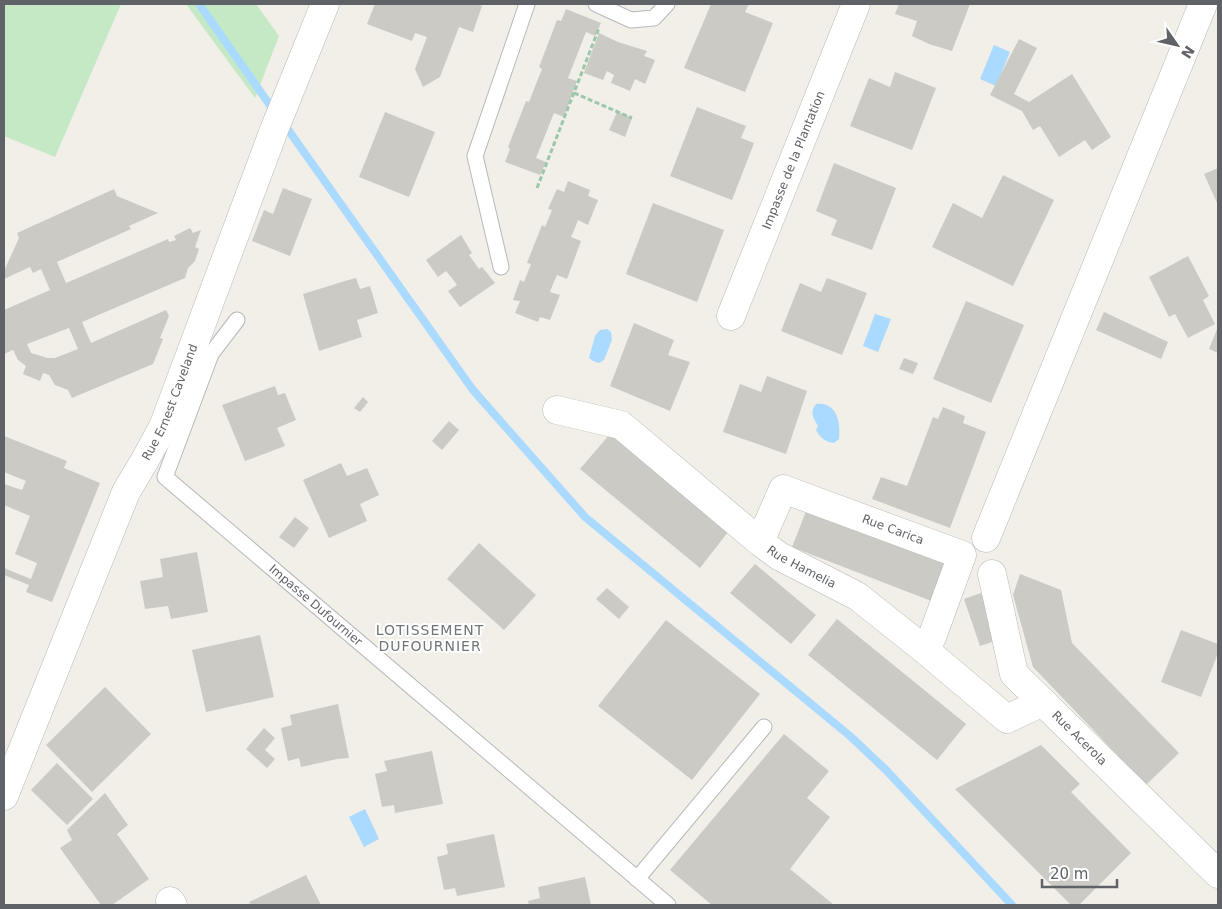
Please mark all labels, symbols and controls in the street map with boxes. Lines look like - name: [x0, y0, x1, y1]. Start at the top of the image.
- north arrow: [1152, 20, 1202, 70]
- text: N: [1178, 43, 1198, 62]
- street label: Impasse de la Plantation: [759, 89, 828, 231]
- street label: Rue Ernest Caveland: [139, 342, 200, 463]
- street label: Rue Carica: [860, 512, 926, 547]
- street label: Rue Hamelia: [764, 543, 838, 591]
- street label: Impasse Dufournier: [266, 562, 365, 649]
- district label: LOTISSEMENT DUFOURNIER: [376, 622, 484, 654]
- street label: Rue Acerola: [1049, 708, 1110, 768]
- scale bar: [1042, 856, 1117, 888]
- text: 20 m: [1050, 865, 1088, 883]

